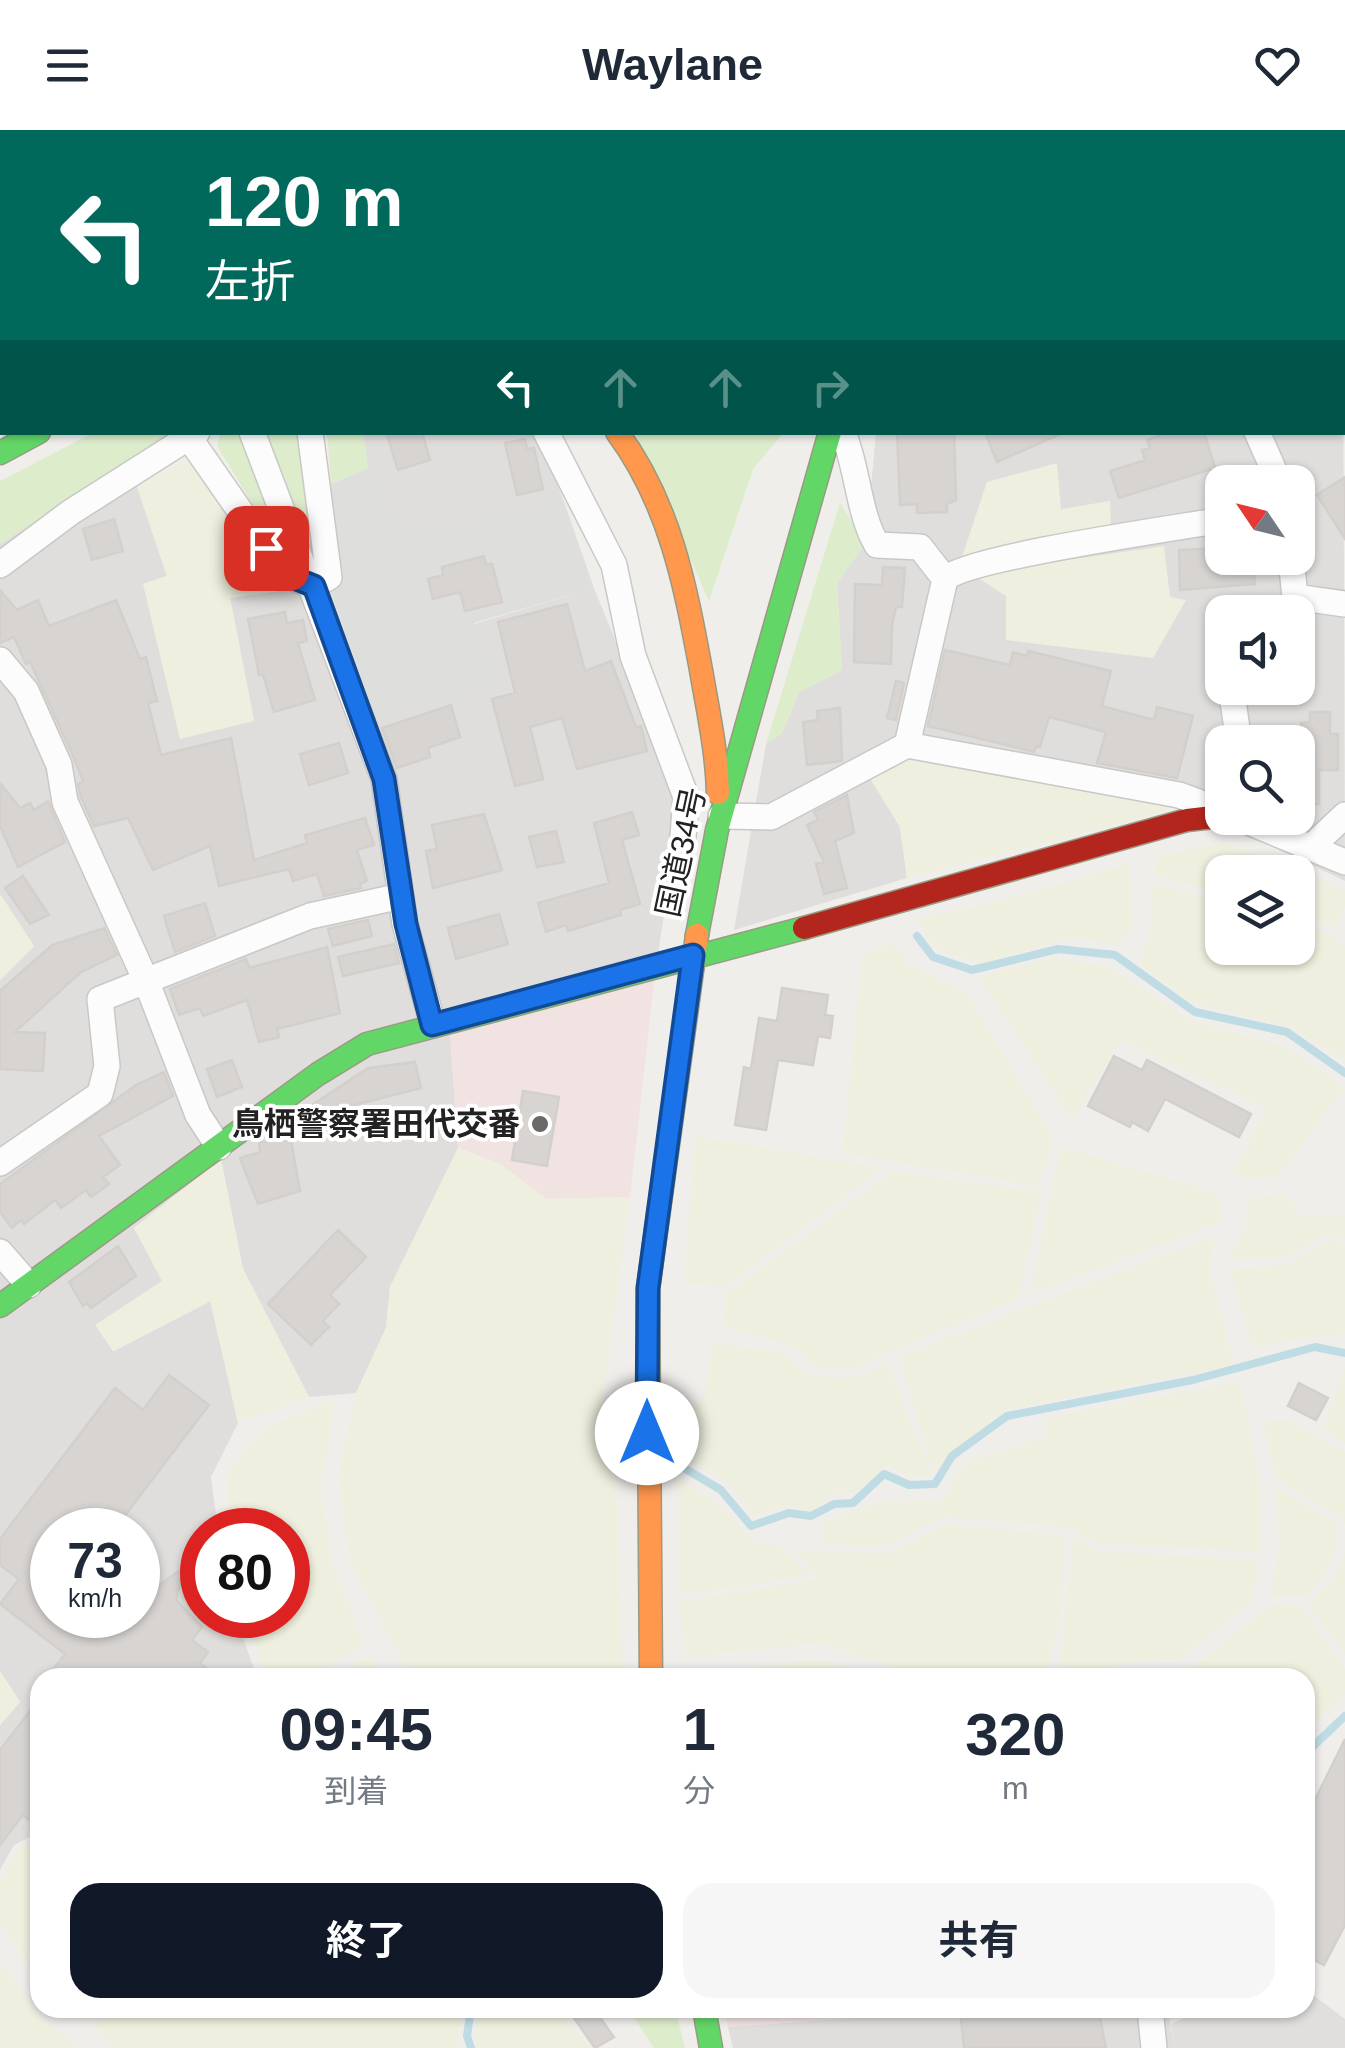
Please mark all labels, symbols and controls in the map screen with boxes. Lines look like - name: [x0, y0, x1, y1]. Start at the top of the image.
- icon: menu: [40, 38, 95, 93]
- icon: heart: [1250, 38, 1305, 93]
- text: Waylane: [582, 39, 763, 90]
- text: 120 m: [205, 163, 403, 241]
- icon: left: [40, 170, 170, 300]
- text: 左折: [205, 256, 295, 307]
- icon: left: [488, 360, 543, 415]
- icon: ahead: [593, 360, 648, 415]
- icon: ahead: [698, 360, 753, 415]
- icon: right: [803, 360, 858, 415]
- north arrow: [1205, 465, 1315, 575]
- map controls: [1205, 465, 1315, 965]
- pin: [224, 506, 309, 591]
- icon: arrive: [239, 521, 294, 576]
- button: sound: [1205, 595, 1315, 705]
- button: search: [1205, 725, 1315, 835]
- street label: 国道34号: [650, 784, 712, 920]
- button: layers: [1205, 855, 1315, 965]
- place label: 鳥栖警察署田代交番: [232, 1106, 520, 1142]
- marker: 鳥栖警察署田代交番: [529, 1113, 551, 1135]
- position arrow: [595, 1381, 699, 1485]
- speed limit sign: 80: [180, 1508, 310, 1638]
- text: 73: [67, 1533, 123, 1589]
- text: km/h: [68, 1584, 122, 1612]
- text: 09:45: [280, 1696, 433, 1763]
- text: 1: [682, 1696, 716, 1763]
- text: 320: [965, 1701, 1065, 1768]
- text: m: [1002, 1770, 1029, 1806]
- text: 到着: [324, 1773, 388, 1809]
- text: 分: [683, 1773, 715, 1809]
- button: 終了: [70, 1883, 663, 1998]
- button: 共有: [683, 1883, 1275, 1998]

